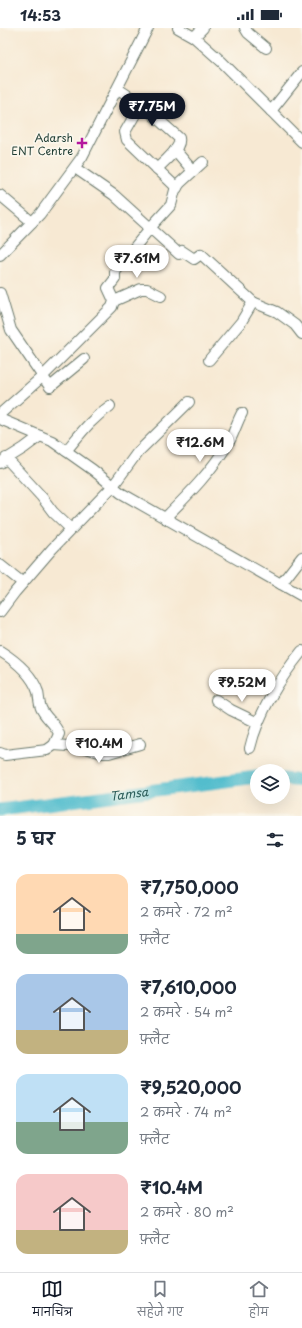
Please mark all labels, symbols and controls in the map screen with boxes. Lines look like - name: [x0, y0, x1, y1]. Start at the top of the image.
- text: 14:53: [20, 3, 61, 26]
- pin: ₹7.75M: [119, 93, 185, 127]
- text: ₹7.75M: [128, 96, 176, 115]
- place label: Adarsh ENT Centre: [11, 129, 73, 159]
- marker: Adarsh ENT Centre: [76, 137, 88, 149]
- pin: ₹7.61M: [104, 245, 170, 279]
- text: ₹7.61M: [114, 248, 160, 267]
- pin: ₹12.6M: [167, 429, 233, 463]
- text: ₹12.6M: [176, 432, 224, 451]
- pin: ₹9.52M: [209, 669, 275, 703]
- text: ₹9.52M: [218, 672, 266, 691]
- pin: ₹10.4M: [66, 730, 132, 764]
- text: ₹10.4M: [75, 733, 123, 752]
- map controls: [250, 764, 290, 804]
- button: layers: [250, 764, 290, 804]
- water label: Tamsa: [109, 782, 150, 805]
- text: 5 घर: [16, 825, 55, 851]
- icon: filters: [264, 829, 286, 851]
- text: ₹7,750,000: [140, 874, 239, 900]
- icon: home: [48, 890, 96, 938]
- text: 2 कमरे · 72 m²: [140, 902, 233, 921]
- text: फ़्लैट: [140, 929, 170, 948]
- text: ₹7,610,000: [140, 974, 237, 1000]
- icon: home: [48, 990, 96, 1038]
- text: 2 कमरे · 54 m²: [140, 1002, 233, 1021]
- text: फ़्लैट: [140, 1029, 170, 1048]
- text: ₹9,520,000: [140, 1074, 241, 1100]
- icon: home: [48, 1090, 96, 1138]
- text: 2 कमरे · 74 m²: [140, 1102, 232, 1121]
- text: फ़्लैट: [140, 1129, 170, 1148]
- text: ₹10.4M: [140, 1174, 203, 1200]
- icon: home: [48, 1190, 96, 1238]
- text: 2 कमरे · 80 m²: [140, 1202, 234, 1221]
- text: फ़्लैट: [140, 1229, 170, 1248]
- tab: मानचित्र: [32, 1278, 73, 1324]
- tab: सहेजे गए: [137, 1278, 183, 1324]
- tab: होम: [248, 1278, 270, 1324]

